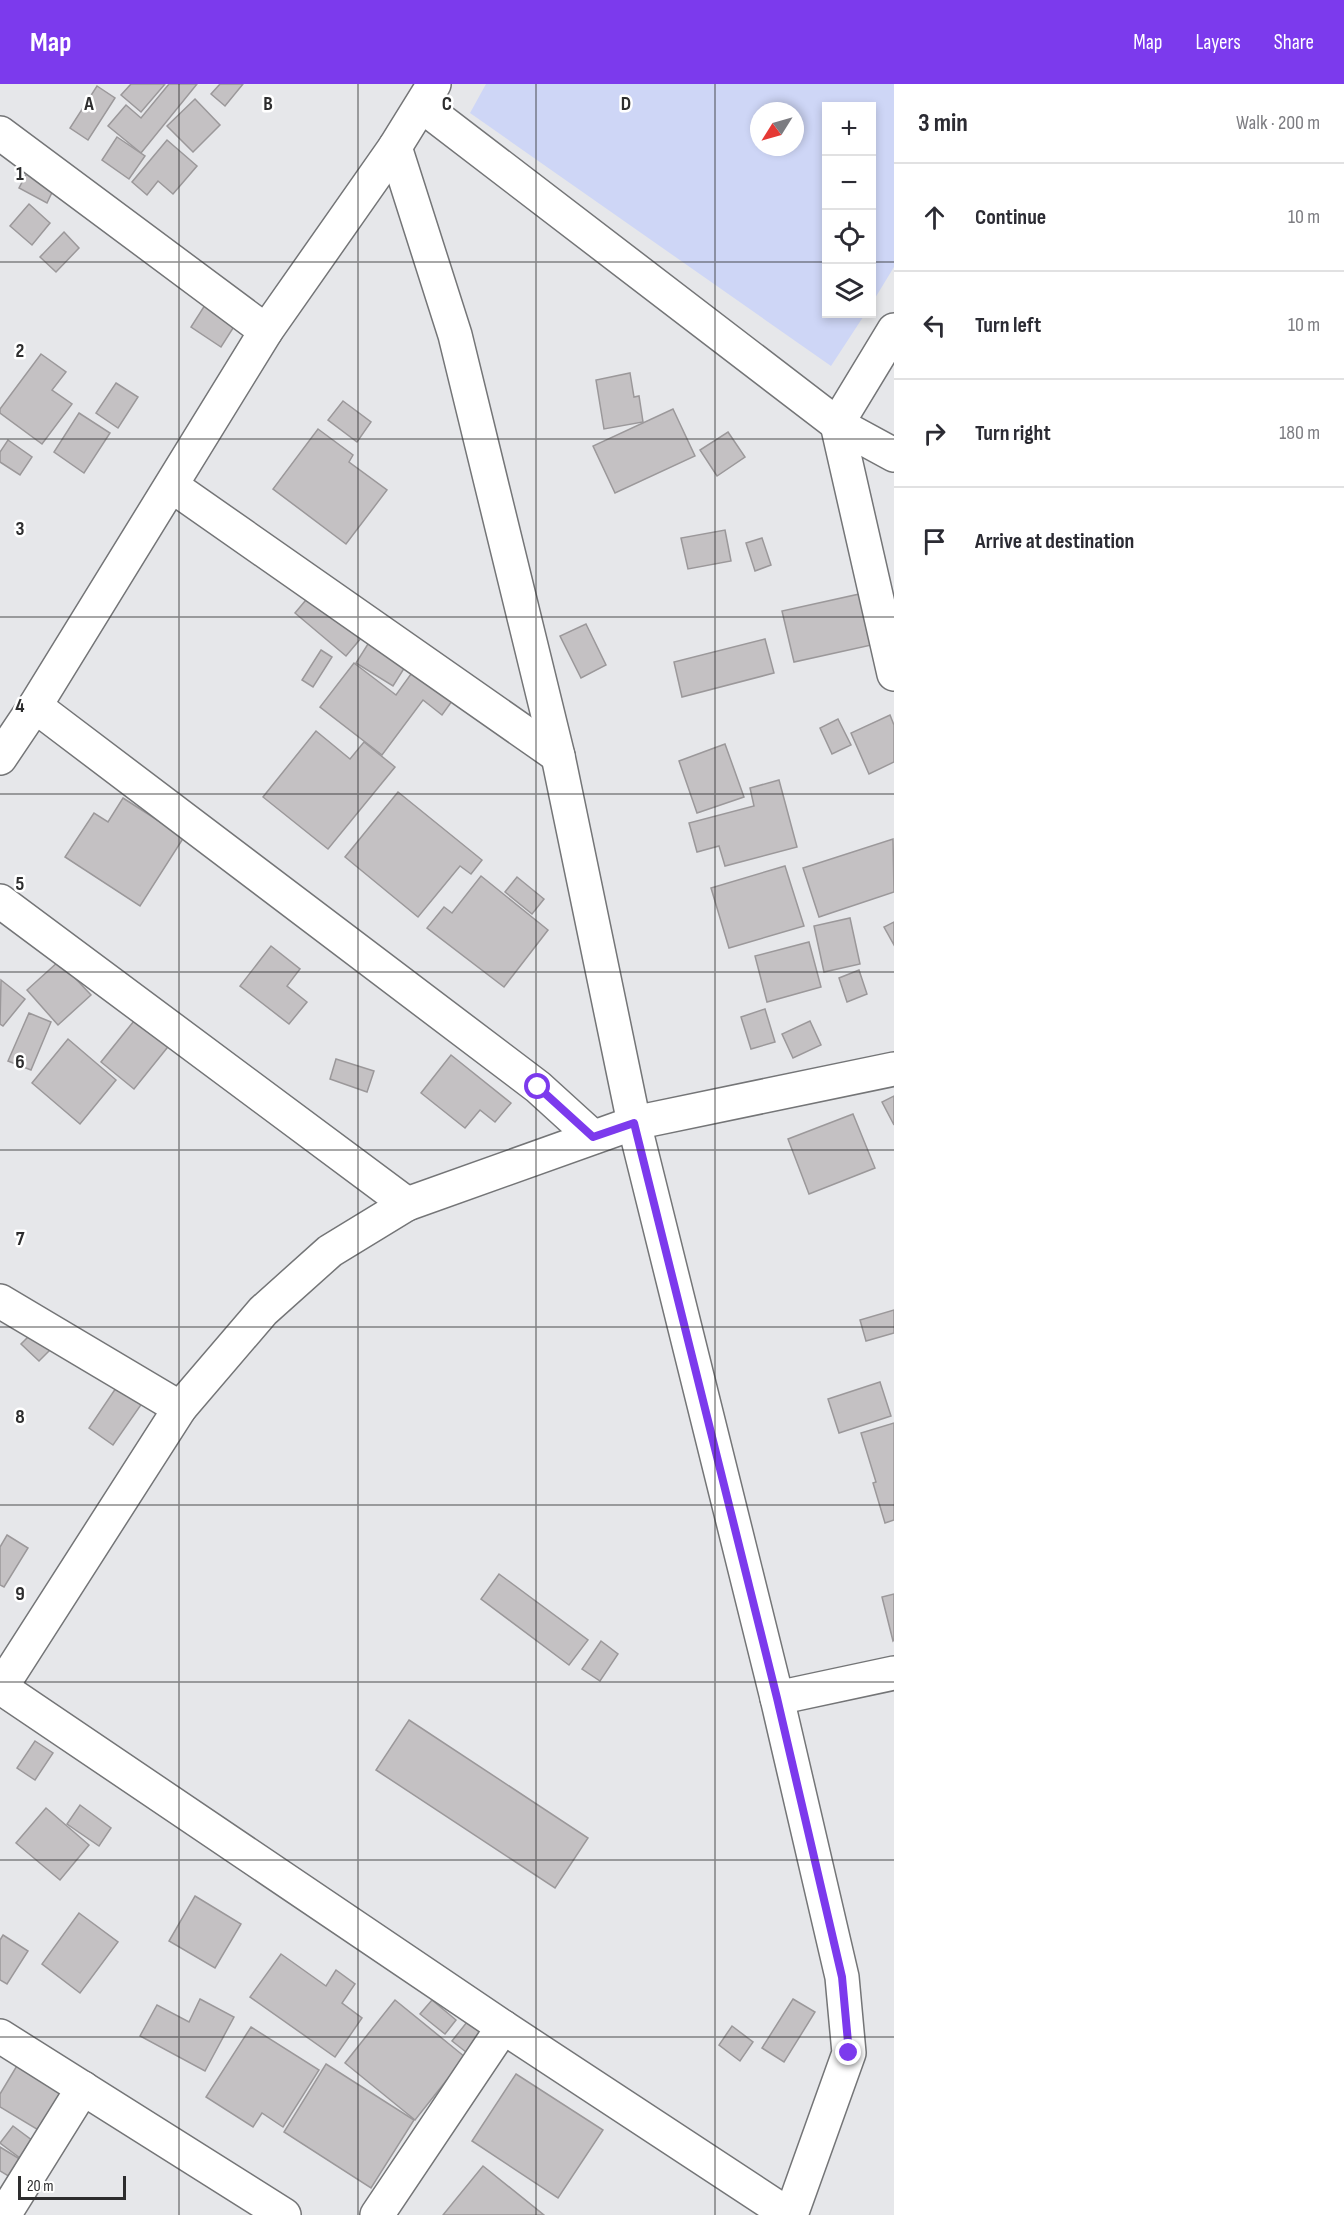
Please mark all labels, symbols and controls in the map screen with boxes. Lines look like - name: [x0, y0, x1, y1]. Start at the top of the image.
- text: Map: [30, 26, 71, 59]
- text: Map: [1133, 30, 1162, 55]
- text: Layers: [1195, 30, 1241, 55]
- text: Share: [1274, 30, 1314, 55]
- text: A: [83, 92, 94, 116]
- text: B: [263, 92, 273, 116]
- text: C: [442, 92, 452, 116]
- text: D: [621, 92, 631, 116]
- north arrow: [750, 102, 804, 156]
- map controls: [822, 102, 876, 318]
- button: +: [822, 102, 876, 156]
- text: 3 min: [918, 108, 968, 139]
- text: Walk · 200 m: [1236, 111, 1320, 135]
- button: −: [822, 156, 876, 210]
- text: 1: [16, 162, 24, 186]
- icon: ahead: [918, 201, 951, 234]
- text: Continue: [975, 204, 1046, 231]
- text: 10 m: [1288, 205, 1320, 229]
- button: locate: [822, 210, 876, 264]
- button: layers: [822, 264, 876, 318]
- icon: left: [918, 309, 951, 342]
- text: Turn left: [975, 312, 1041, 339]
- text: 10 m: [1288, 313, 1320, 337]
- text: 2: [16, 339, 24, 363]
- icon: right: [918, 417, 951, 450]
- text: Turn right: [975, 420, 1051, 447]
- text: 180 m: [1279, 421, 1320, 445]
- text: 3: [16, 517, 25, 541]
- icon: arrive: [918, 525, 951, 558]
- text: Arrive at destination: [975, 528, 1134, 555]
- text: 4: [15, 694, 25, 718]
- text: 5: [16, 872, 25, 896]
- text: 6: [15, 1050, 25, 1074]
- route start: [524, 1073, 550, 1099]
- text: 7: [16, 1227, 25, 1251]
- text: 8: [15, 1405, 25, 1429]
- text: 9: [15, 1582, 25, 1606]
- route end: [835, 2039, 861, 2065]
- scale bar: [18, 2173, 126, 2200]
- text: 20 m: [27, 2177, 54, 2196]

